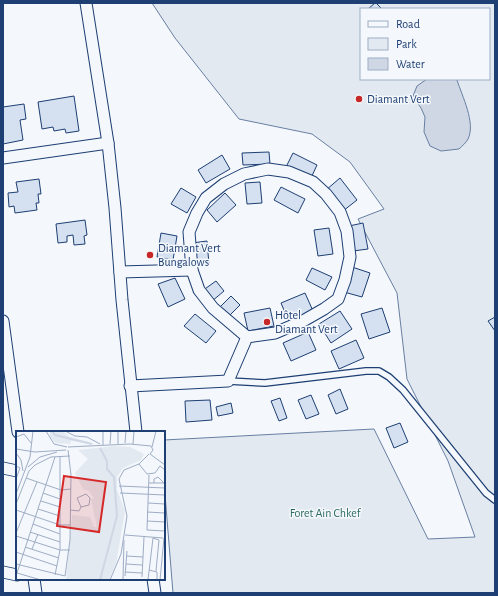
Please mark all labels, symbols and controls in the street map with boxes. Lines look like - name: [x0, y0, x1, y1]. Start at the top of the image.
- legend: [360, 8, 490, 80]
- text: Road: [396, 18, 420, 30]
- text: Park: [396, 38, 417, 50]
- text: Water: [396, 58, 425, 70]
- place label: Diamant Vert: [367, 93, 430, 105]
- marker: Diamant Vert: [354, 94, 364, 104]
- place label: Diamant Vert Bungalows: [158, 242, 221, 268]
- marker: Diamant Vert Bungalows: [145, 250, 155, 260]
- place label: Hôtel Diamant Vert: [275, 309, 338, 335]
- marker: Hôtel Diamant Vert: [262, 317, 272, 327]
- inset map: [16, 431, 165, 580]
- park label: Foret Ain Chkef: [290, 507, 362, 519]

